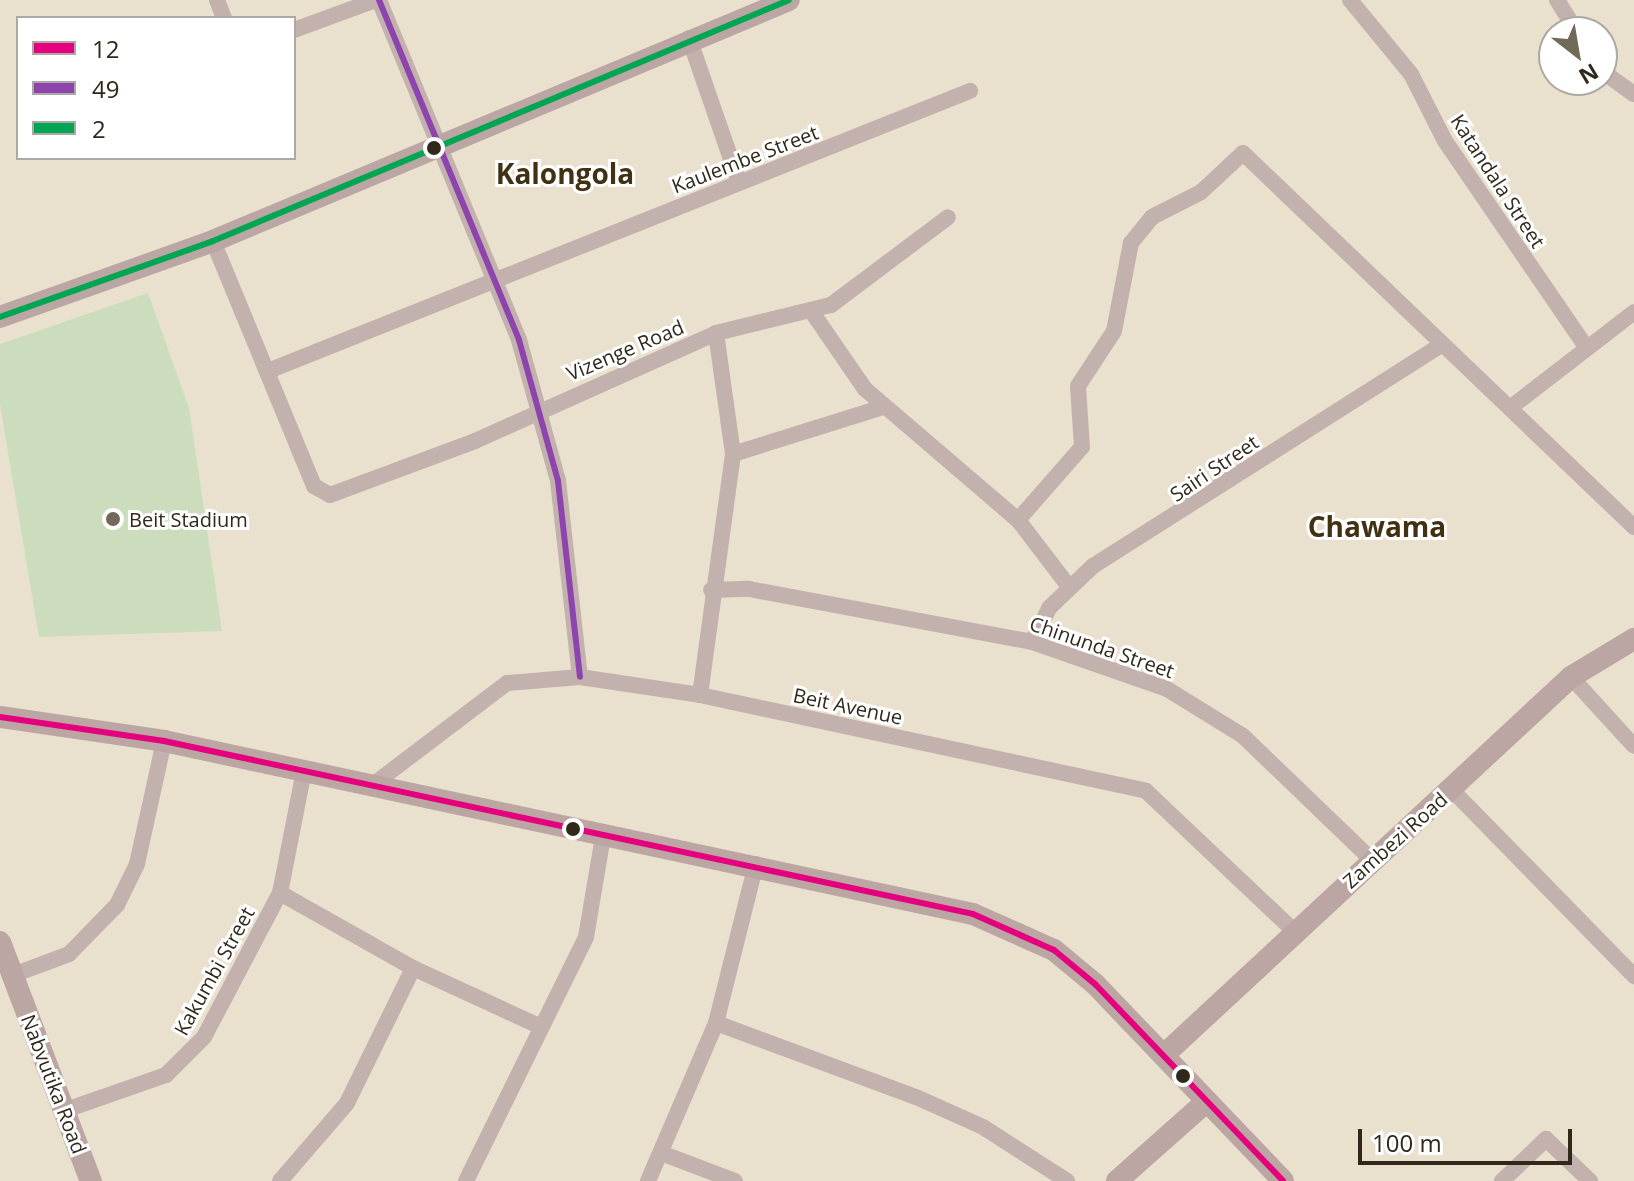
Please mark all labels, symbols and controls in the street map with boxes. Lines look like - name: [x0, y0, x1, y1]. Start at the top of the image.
- legend: [16, 16, 296, 160]
- north arrow: [1538, 16, 1618, 96]
- text: 12: [92, 32, 119, 65]
- text: N: [1574, 57, 1605, 92]
- text: 49: [92, 72, 119, 105]
- street label: Katandala Street: [1446, 110, 1550, 252]
- text: 2: [92, 112, 106, 145]
- street label: Kaulembe Street: [668, 120, 822, 198]
- unlabelled marker: [426, 140, 442, 156]
- district label: Kalongola: [496, 156, 634, 190]
- street label: Vizenge Road: [563, 315, 687, 385]
- street label: Sairi Street: [1165, 430, 1263, 506]
- place label: Beit Stadium: [129, 507, 248, 531]
- district label: Chawama: [1308, 509, 1446, 543]
- marker: Beit Stadium: [104, 510, 122, 528]
- street label: Chinunda Street: [1027, 611, 1177, 683]
- street label: Beit Avenue: [791, 683, 905, 729]
- street label: Zambezi Road: [1338, 787, 1452, 893]
- unlabelled marker: [565, 821, 581, 837]
- street label: Kakumbi Street: [169, 903, 259, 1039]
- street label: Nabvutika Road: [16, 1011, 92, 1157]
- unlabelled marker: [1175, 1068, 1191, 1084]
- scale bar: [1362, 1113, 1576, 1163]
- text: 100 m: [1372, 1126, 1442, 1159]

